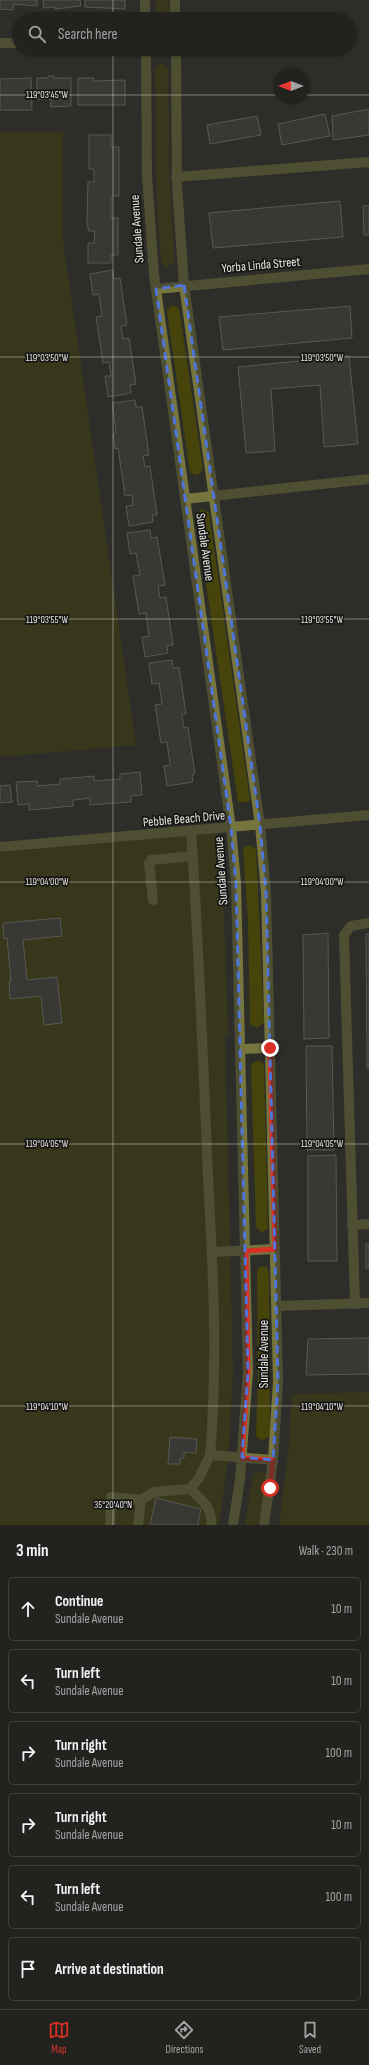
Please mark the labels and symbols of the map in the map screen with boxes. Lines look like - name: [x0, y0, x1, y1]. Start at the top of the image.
- north arrow: [273, 68, 309, 104]
- text: 119°03'45"W: [26, 89, 69, 101]
- street label: Sundale Avenue: [127, 194, 147, 264]
- street label: Yorba Linda Street: [221, 254, 301, 276]
- text: 119°03'50"W: [26, 352, 69, 364]
- text: 119°03'50"W: [301, 352, 344, 364]
- street label: Sundale Avenue: [192, 512, 218, 582]
- text: 119°03'55"W: [26, 614, 68, 626]
- text: 119°03'55"W: [301, 614, 343, 626]
- street label: Pebble Beach Drive: [142, 807, 226, 831]
- street label: Sundale Avenue: [211, 836, 231, 906]
- text: 119°04'00"W: [26, 876, 69, 888]
- text: 119°04'00"W: [301, 876, 344, 888]
- route end: [261, 1039, 279, 1057]
- text: 119°04'05"W: [26, 1138, 69, 1150]
- text: 119°04'05"W: [301, 1138, 344, 1150]
- street label: Sundale Avenue: [256, 1320, 272, 1388]
- text: 119°04'10"W: [26, 1401, 68, 1413]
- text: 119°04'10"W: [301, 1401, 343, 1413]
- route start: [261, 1479, 279, 1497]
- text: 35°20'40"N: [94, 1499, 132, 1511]

